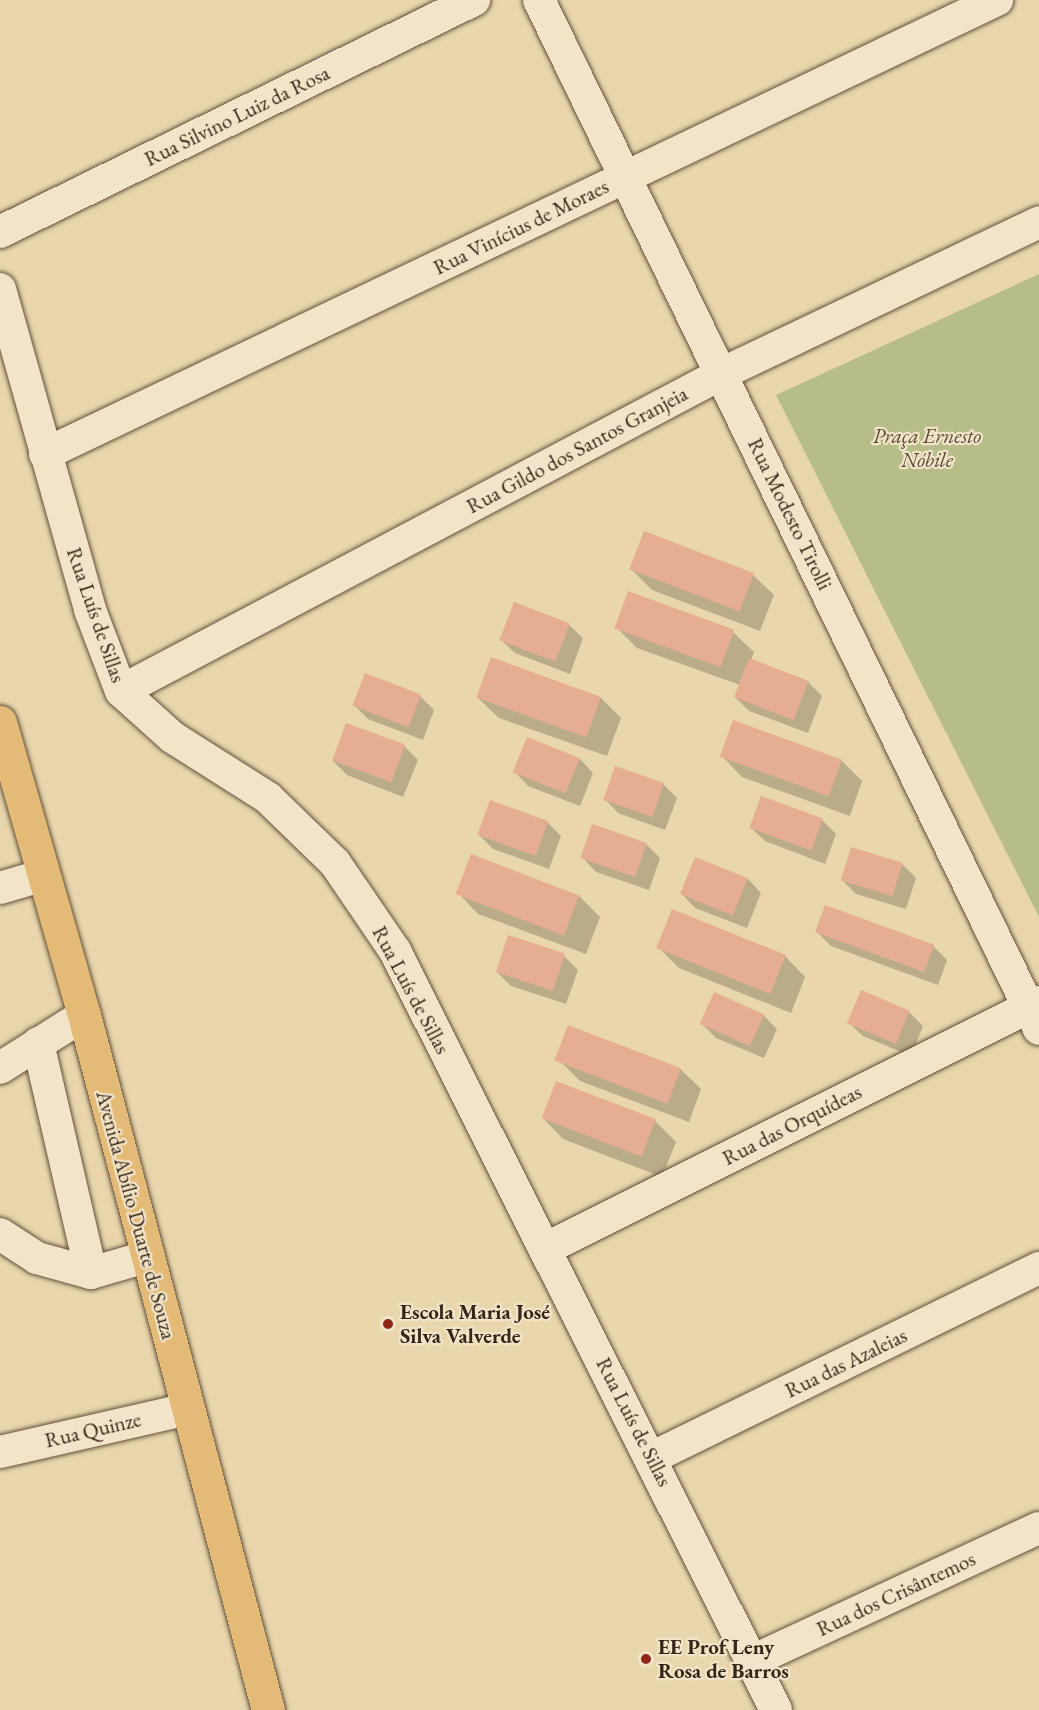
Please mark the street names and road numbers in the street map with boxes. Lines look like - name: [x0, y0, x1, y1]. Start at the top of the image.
- street label: Rua Silvino Luiz da Rosa: [140, 60, 334, 172]
- street label: Rua Vinícius de Moraes: [429, 174, 613, 280]
- street label: Rua Gildo dos Santos Granjeia: [462, 381, 692, 519]
- street label: Rua Modesto Tirolli: [742, 434, 838, 594]
- street label: Rua Luís de Sillas: [61, 544, 131, 686]
- street label: Rua Luís de Sillas: [367, 922, 455, 1058]
- street label: Rua das Orquídeas: [718, 1079, 866, 1171]
- street label: Avenida Abílio Duarte de Souza: [91, 1088, 181, 1342]
- street label: Rua das Azaleias: [781, 1323, 911, 1403]
- street label: Rua Luís de Sillas: [591, 1353, 677, 1491]
- street label: Rua Quinze: [42, 1407, 144, 1453]
- street label: Rua dos Crisântemos: [813, 1546, 979, 1642]

